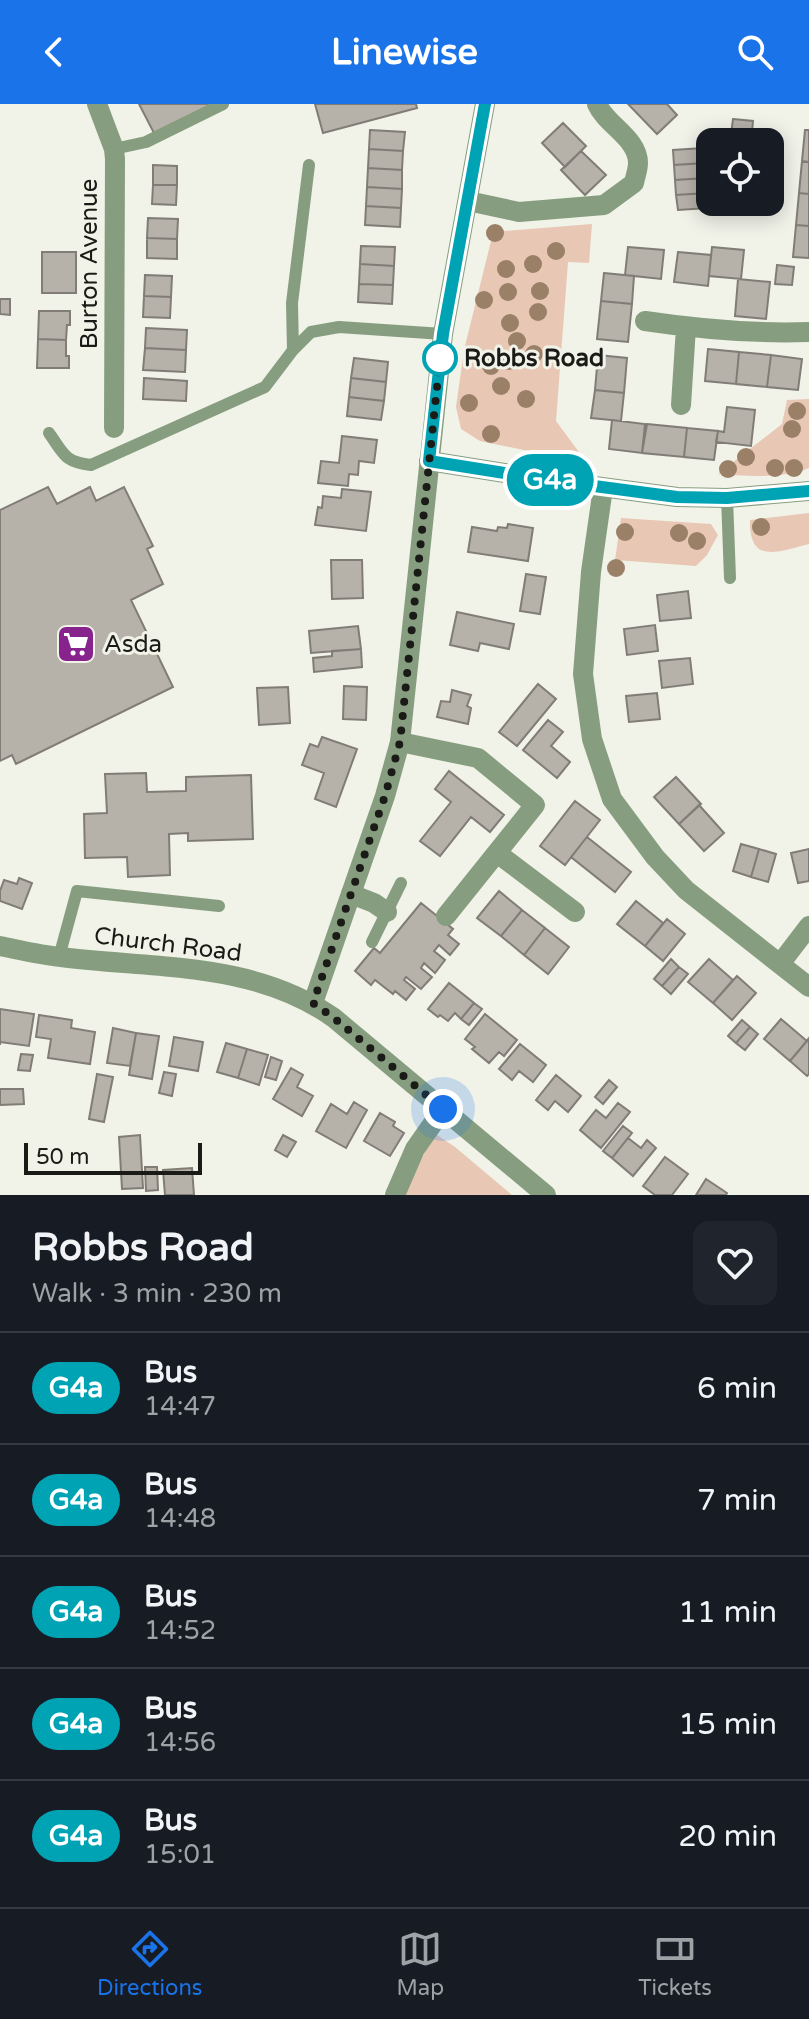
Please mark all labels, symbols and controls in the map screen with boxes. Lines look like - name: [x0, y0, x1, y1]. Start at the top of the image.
- icon: back: [32, 30, 76, 74]
- icon: search: [733, 30, 777, 74]
- text: Linewise: [331, 31, 478, 74]
- map controls: [696, 128, 784, 216]
- button: locate: [696, 128, 784, 216]
- street label: Burton Avenue: [75, 179, 104, 349]
- marker: Robbs Road: [423, 341, 457, 375]
- place label: Robbs Road: [464, 344, 604, 373]
- line badge: G4a: [504, 454, 596, 506]
- text: G4a: [523, 463, 577, 497]
- supermarket icon: Asda: [55, 623, 97, 665]
- place label: Asda: [104, 630, 162, 659]
- street label: Church Road: [92, 921, 243, 968]
- your location: [423, 1089, 463, 1129]
- scale bar: [24, 1139, 202, 1175]
- text: 50 m: [36, 1144, 90, 1170]
- button: heart: [693, 1221, 777, 1305]
- text: Robbs Road: [32, 1225, 254, 1271]
- text: Walk · 3 min · 230 m: [32, 1278, 282, 1309]
- text: Bus: [144, 1354, 197, 1391]
- text: 6 min: [697, 1370, 777, 1407]
- text: G4a: [49, 1371, 103, 1405]
- text: 14:47: [144, 1391, 216, 1422]
- text: Bus: [144, 1466, 197, 1503]
- text: 7 min: [697, 1482, 777, 1519]
- text: G4a: [49, 1483, 103, 1517]
- text: 14:48: [144, 1503, 216, 1534]
- text: Bus: [144, 1578, 197, 1615]
- text: 11 min: [678, 1594, 777, 1631]
- text: G4a: [49, 1595, 103, 1629]
- text: 14:52: [144, 1615, 216, 1646]
- text: Bus: [144, 1690, 197, 1727]
- text: 15 min: [678, 1706, 777, 1743]
- text: G4a: [49, 1707, 103, 1741]
- text: 14:56: [144, 1727, 216, 1758]
- text: Bus: [144, 1802, 197, 1839]
- text: 20 min: [678, 1818, 777, 1855]
- text: G4a: [49, 1819, 103, 1853]
- text: 15:01: [144, 1839, 216, 1870]
- tab: Directions: [97, 1927, 202, 2001]
- tab: Map: [397, 1927, 444, 2001]
- tab: Tickets: [638, 1927, 712, 2001]

